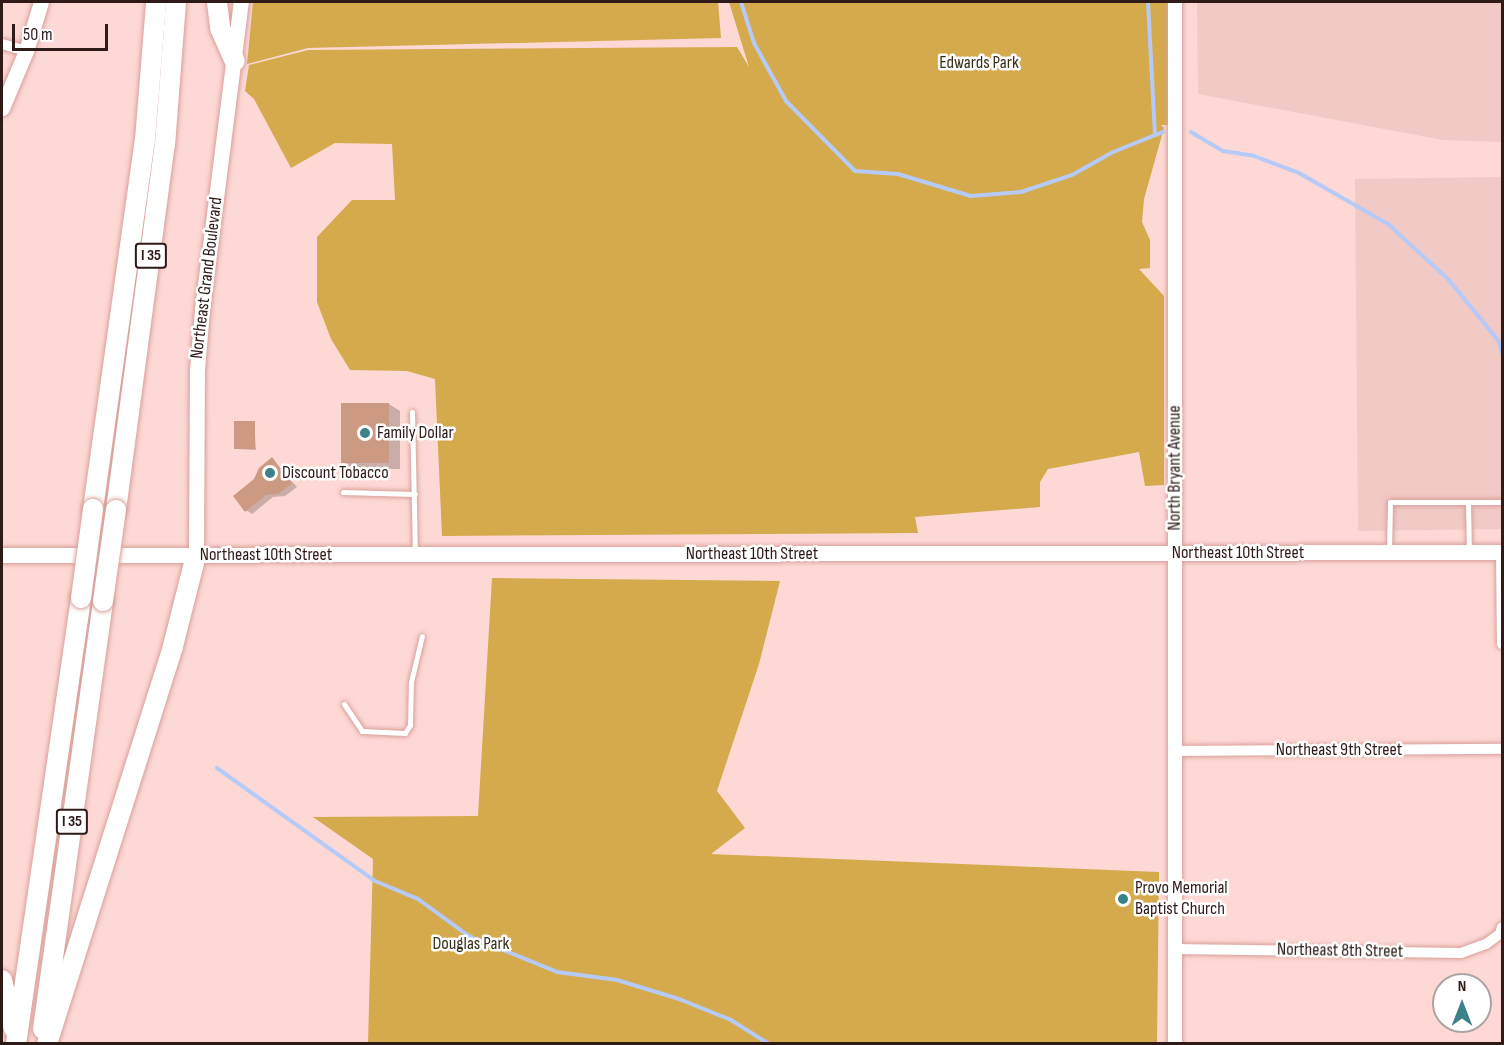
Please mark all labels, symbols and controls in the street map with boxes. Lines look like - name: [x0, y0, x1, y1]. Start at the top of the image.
- scale bar: [15, 12, 111, 50]
- text: 50 m: [23, 24, 53, 45]
- park label: Edwards Park: [939, 52, 1019, 74]
- street label: Northeast Grand Boulevard: [186, 196, 228, 360]
- road number: I 35: [134, 243, 168, 269]
- street label: North Bryant Avenue: [1164, 405, 1186, 531]
- place label: Family Dollar: [377, 422, 454, 444]
- marker: Family Dollar: [358, 426, 372, 440]
- place label: Discount Tobacco: [282, 462, 389, 484]
- marker: Discount Tobacco: [263, 466, 277, 480]
- street label: Northeast 10th Street: [1172, 542, 1304, 564]
- street label: Northeast 10th Street: [686, 543, 818, 565]
- street label: Northeast 10th Street: [200, 544, 332, 566]
- street label: Northeast 9th Street: [1276, 739, 1402, 761]
- road number: I 35: [56, 809, 88, 835]
- place label: Provo Memorial Baptist Church: [1135, 878, 1228, 920]
- marker: Provo Memorial Baptist Church: [1116, 892, 1130, 906]
- park label: Douglas Park: [433, 933, 509, 955]
- street label: Northeast 8th Street: [1277, 939, 1403, 963]
- north arrow: [1432, 973, 1492, 1033]
- text: N: [1458, 977, 1466, 996]

